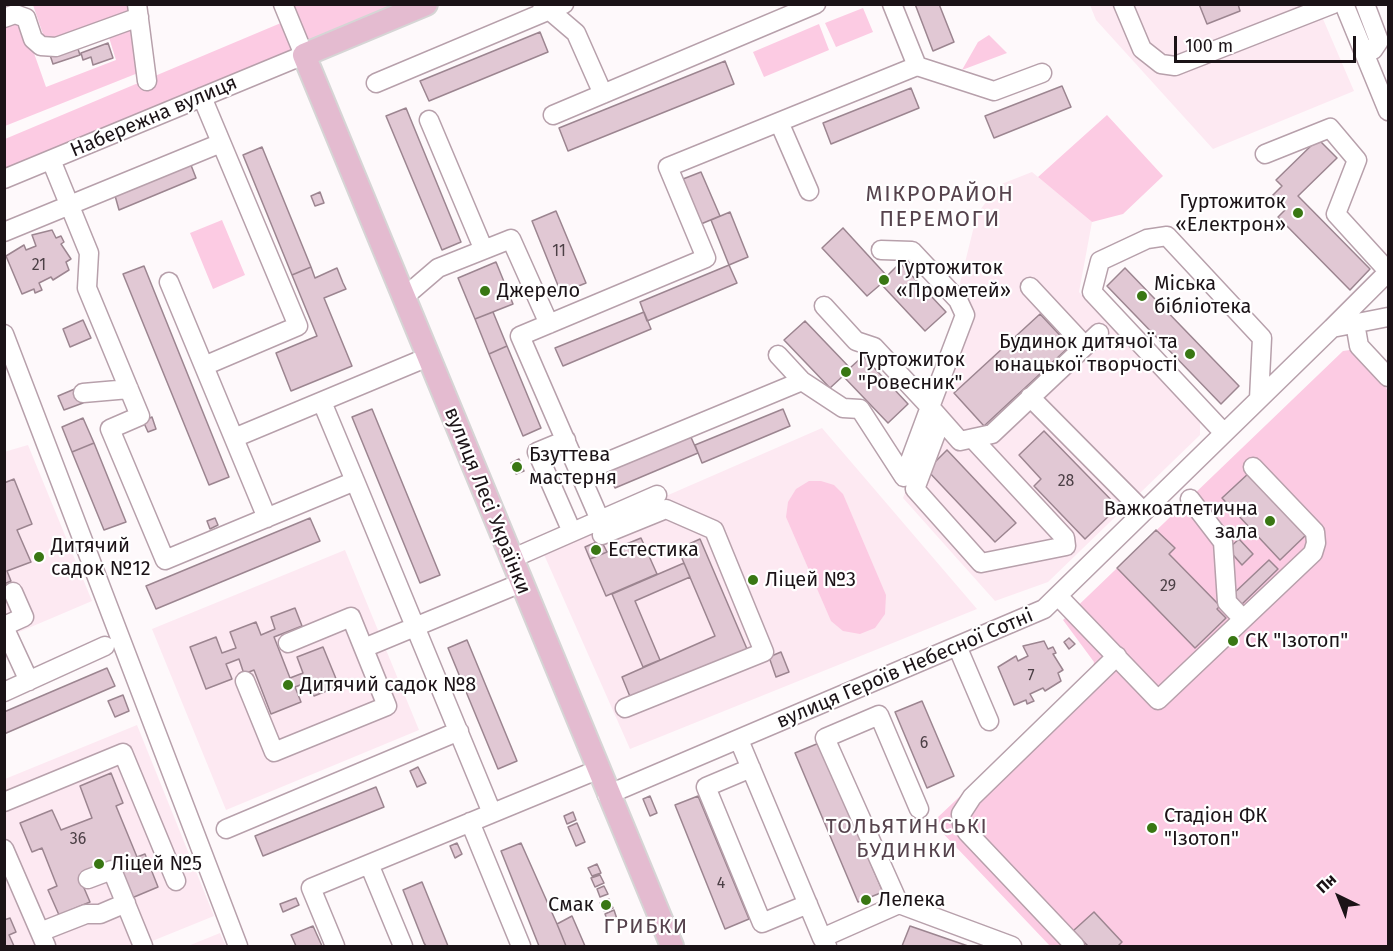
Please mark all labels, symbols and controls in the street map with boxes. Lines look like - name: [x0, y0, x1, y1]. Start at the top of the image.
- scale bar: [1177, 24, 1358, 62]
- text: 100 m: [1185, 35, 1233, 57]
- street label: Набережна вулиця: [67, 71, 241, 163]
- district label: МІКРОРАЙОН ПЕРЕМОГИ: [866, 182, 1014, 234]
- place label: Гуртожиток «Електрон»: [1175, 190, 1286, 237]
- marker: Гуртожиток «Електрон»: [1291, 206, 1305, 220]
- house number: 11: [552, 242, 566, 262]
- house number: 21: [32, 256, 46, 276]
- place label: Гуртожиток «Прометей»: [896, 256, 1011, 303]
- place label: Міська бібліотека: [1154, 272, 1251, 319]
- marker: Гуртожиток «Прометей»: [877, 273, 891, 287]
- place label: Джерело: [497, 279, 580, 303]
- marker: Джерело: [478, 284, 492, 298]
- marker: Міська бібліотека: [1135, 289, 1149, 303]
- place label: Будинок дитячої та юнацької творчості: [994, 330, 1178, 377]
- marker: Будинок дитячої та юнацької творчості: [1183, 347, 1197, 361]
- place label: Гуртожиток "Ровесник": [858, 348, 965, 395]
- marker: Гуртожиток "Ровесник": [839, 365, 853, 379]
- street label: вулиця Лесі Українки: [438, 404, 536, 598]
- place label: Бзуттева мастерня: [529, 443, 617, 490]
- marker: Бзуттева мастерня: [510, 460, 524, 474]
- house number: 28: [1058, 472, 1074, 492]
- place label: Важкоатлетична зала: [1104, 497, 1258, 544]
- marker: Важкоатлетична зала: [1263, 514, 1277, 528]
- place label: Дитячий садок №12: [51, 534, 151, 581]
- place label: Естестика: [608, 538, 699, 562]
- marker: Естестика: [589, 543, 603, 557]
- marker: Дитячий садок №12: [32, 550, 46, 564]
- place label: Ліцей №3: [765, 568, 856, 592]
- marker: Ліцей №3: [746, 573, 760, 587]
- house number: 29: [1160, 577, 1176, 597]
- street label: вулиця Героїв Небесної Сотні: [773, 604, 1037, 734]
- place label: СК "Ізотоп": [1245, 629, 1348, 653]
- marker: СК "Ізотоп": [1226, 634, 1240, 648]
- house number: 7: [1027, 667, 1035, 687]
- place label: Дитячий садок №8: [300, 673, 476, 697]
- marker: Дитячий садок №8: [281, 678, 295, 692]
- house number: 6: [920, 734, 928, 754]
- place label: Стадіон ФК "Ізотоп": [1164, 804, 1267, 851]
- district label: ТОЛЬЯТИНСЬКІ БУДИНКИ: [826, 814, 988, 864]
- marker: Стадіон ФК "Ізотоп": [1145, 821, 1159, 835]
- house number: 36: [70, 830, 86, 850]
- place label: Ліцей №5: [111, 852, 202, 876]
- marker: Ліцей №5: [92, 857, 106, 871]
- north arrow: [1309, 867, 1369, 927]
- text: Пн: [1313, 870, 1340, 897]
- house number: 4: [717, 874, 725, 894]
- place label: Лелека: [878, 888, 945, 912]
- place label: Смак: [548, 893, 594, 917]
- marker: Лелека: [859, 893, 873, 907]
- marker: Смак: [599, 898, 613, 912]
- district label: ГРИБКИ: [603, 914, 689, 940]

